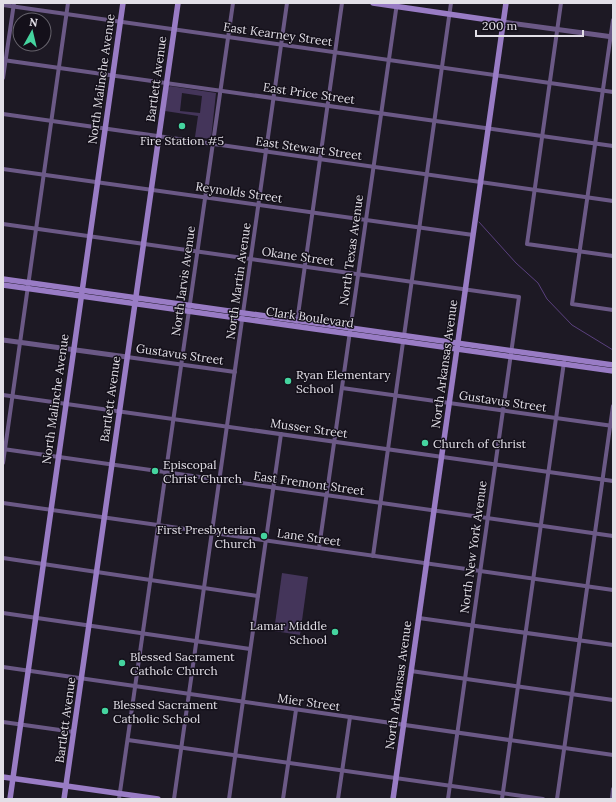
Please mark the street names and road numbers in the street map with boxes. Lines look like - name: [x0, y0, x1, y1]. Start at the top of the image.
- street label: North Malinche Avenue: [84, 12, 118, 145]
- street label: East Kearney Street: [222, 19, 334, 49]
- street label: Bartlett Avenue: [143, 35, 170, 123]
- street label: East Price Street: [262, 79, 356, 107]
- street label: East Stewart Street: [255, 133, 364, 163]
- street label: Reynolds Street: [195, 178, 284, 206]
- street label: North Texas Avenue: [336, 193, 366, 306]
- street label: North Martin Avenue: [222, 221, 254, 340]
- street label: North Jarvis Avenue: [168, 225, 198, 337]
- street label: Okane Street: [261, 243, 336, 269]
- street label: North Arkansas Avenue: [428, 298, 461, 429]
- street label: Clark Boulevard: [265, 303, 355, 331]
- street label: North Malinche Avenue: [38, 332, 72, 465]
- street label: Gustavus Street: [135, 340, 225, 368]
- street label: Bartlett Avenue: [97, 355, 124, 443]
- street label: Gustavus Street: [458, 387, 548, 415]
- street label: Musser Street: [269, 415, 349, 441]
- street label: East Fremont Street: [253, 468, 366, 498]
- street label: North New York Avenue: [456, 479, 490, 614]
- street label: Lane Street: [276, 525, 342, 549]
- street label: North Arkansas Avenue: [382, 619, 415, 750]
- street label: Bartlett Avenue: [52, 676, 79, 764]
- street label: Mier Street: [277, 690, 342, 714]

